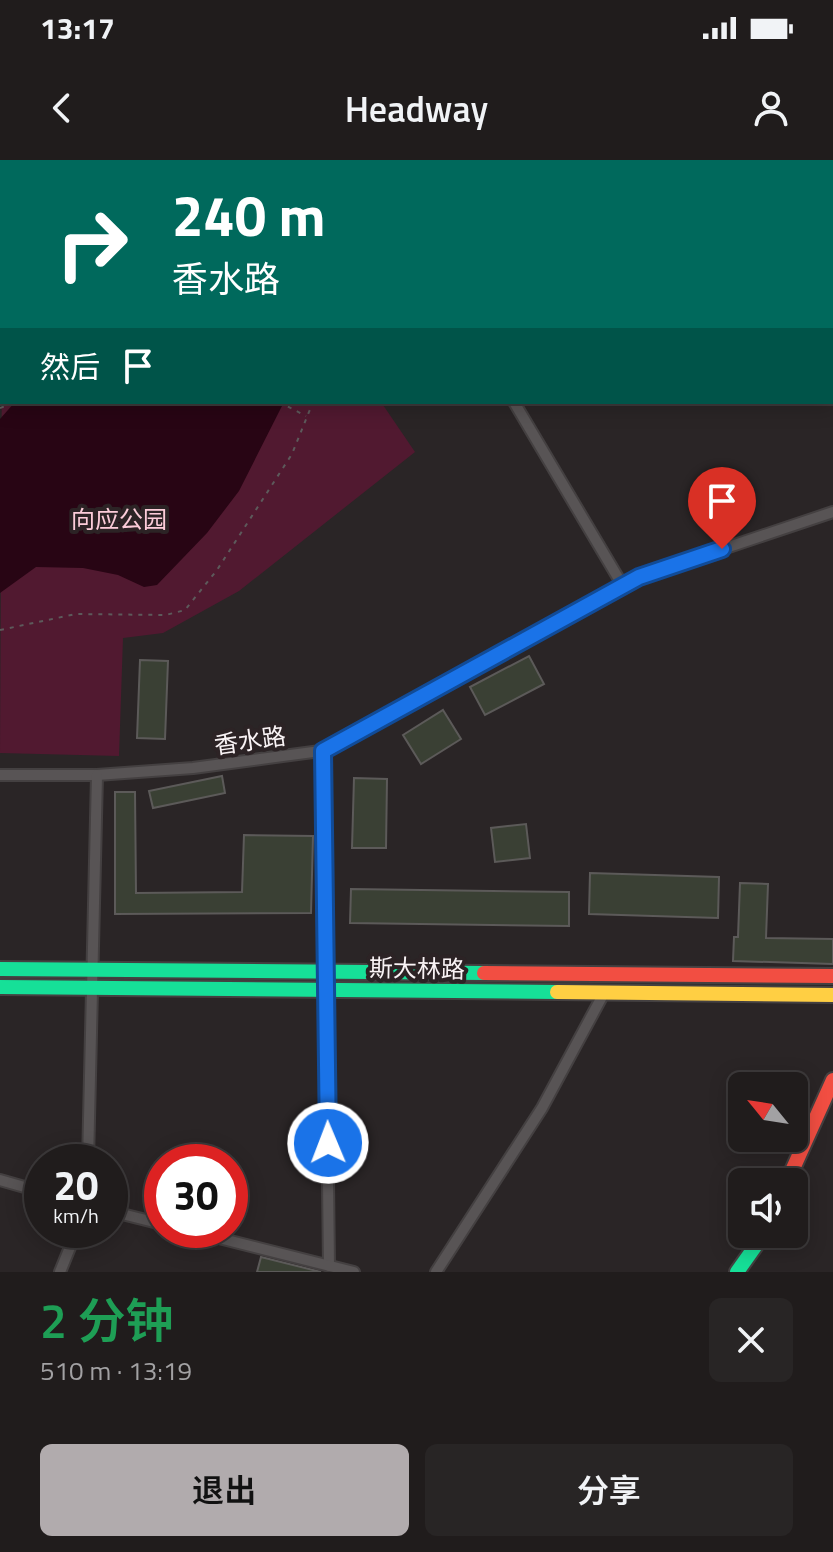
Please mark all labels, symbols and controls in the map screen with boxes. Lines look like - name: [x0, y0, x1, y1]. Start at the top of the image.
- text: 13:17: [40, 5, 115, 51]
- text: Headway: [345, 81, 488, 136]
- icon: back: [40, 86, 84, 130]
- icon: person: [749, 86, 793, 130]
- text: 240 m: [172, 173, 325, 258]
- icon: right: [40, 192, 144, 296]
- text: 香水路: [172, 251, 280, 306]
- text: 然后: [40, 344, 100, 390]
- icon: arrive: [116, 344, 160, 388]
- pin: [688, 467, 756, 549]
- icon: arrive: [700, 479, 744, 523]
- park label: 向应公园: [71, 501, 167, 537]
- street label: 香水路: [212, 717, 288, 763]
- street label: 斯大林路: [369, 949, 465, 987]
- north arrow: [728, 1072, 808, 1152]
- map controls: [728, 1072, 808, 1248]
- position arrow: [286, 1101, 370, 1185]
- speed limit sign: 30: [144, 1144, 248, 1248]
- text: 20: [54, 1155, 98, 1216]
- button: sound: [728, 1168, 808, 1248]
- text: km/h: [53, 1200, 99, 1231]
- text: 2 分钟: [40, 1284, 173, 1357]
- button: close: [709, 1298, 793, 1382]
- text: 510 m · 13:19: [40, 1351, 192, 1390]
- button: 退出: [40, 1444, 409, 1536]
- button: 分享: [425, 1444, 793, 1536]

